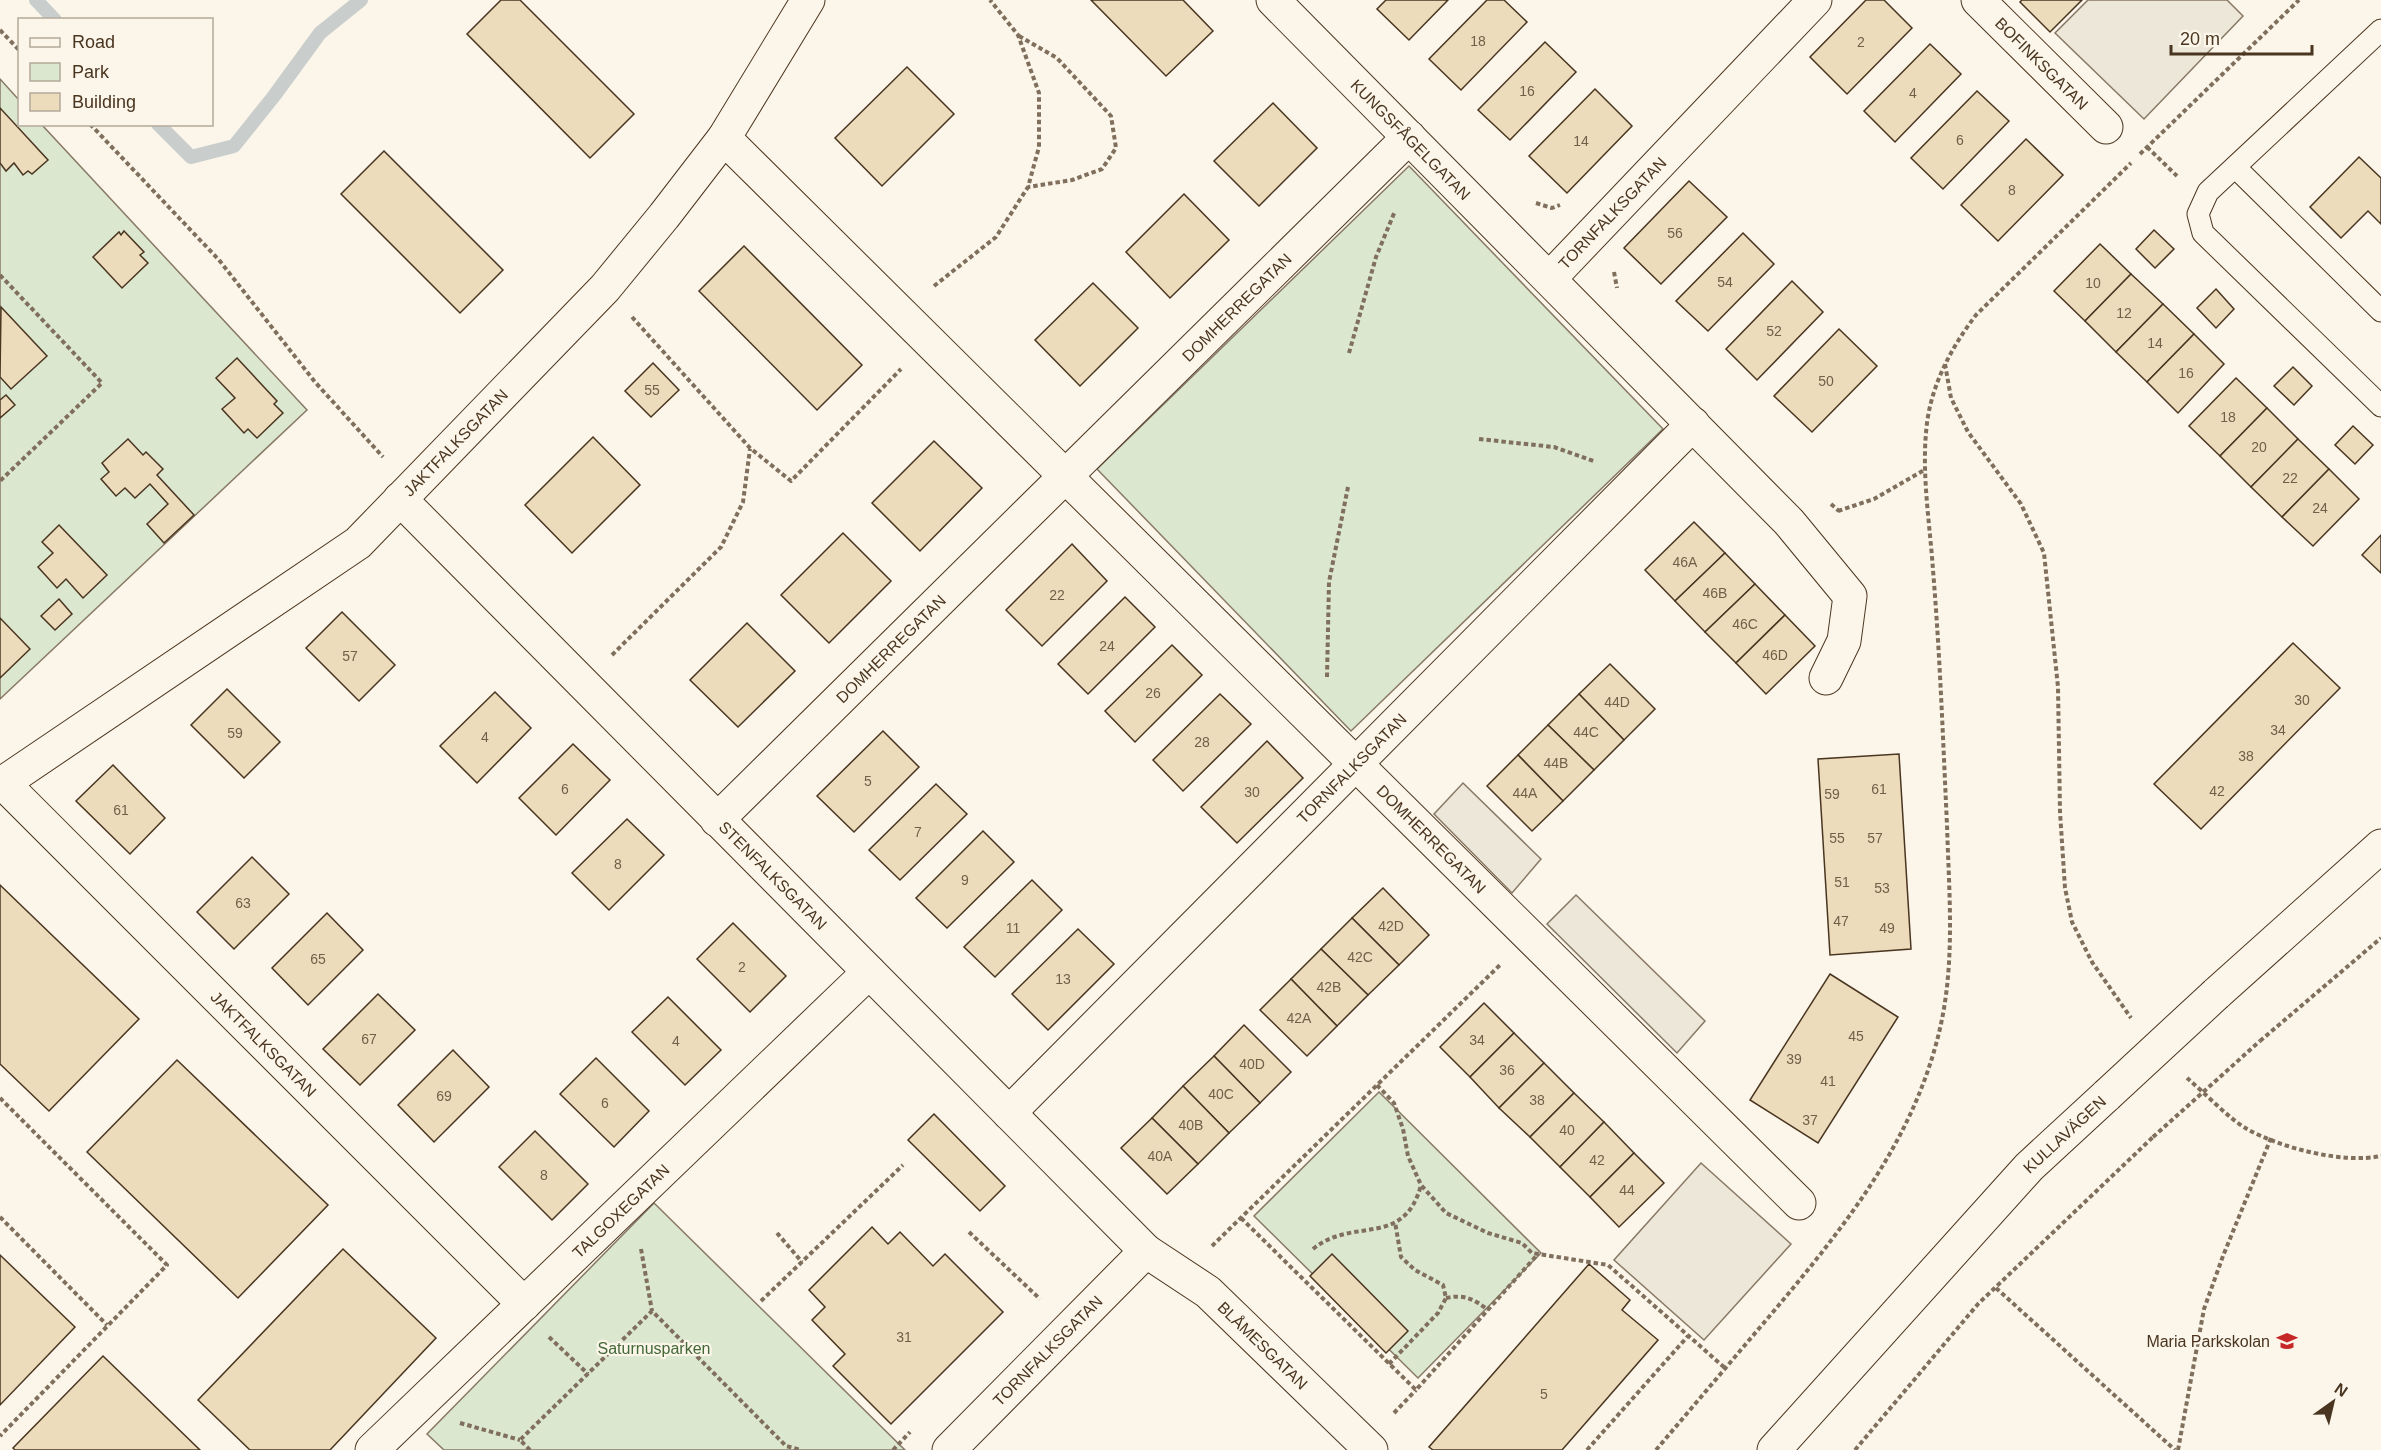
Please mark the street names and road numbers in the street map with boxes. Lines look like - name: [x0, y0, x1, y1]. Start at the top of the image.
- street label: BOFINKSGATAN: [1992, 14, 2091, 113]
- street label: KUNGSFÅGELGATAN: [1347, 76, 1473, 203]
- street label: TORNFALKSGATAN: [1555, 154, 1670, 272]
- street label: DOMHERREGATAN: [1179, 250, 1295, 365]
- street label: JAKTFALKSGATAN: [400, 386, 511, 500]
- street label: DOMHERREGATAN: [833, 592, 949, 706]
- street label: TORNFALKSGATAN: [1294, 710, 1410, 827]
- street label: DOMHERREGATAN: [1373, 782, 1489, 897]
- street label: STENFALKSGATAN: [716, 818, 830, 933]
- street label: JAKTFALKSGATAN: [207, 988, 320, 1100]
- street label: KULLAVÄGEN: [2020, 1093, 2109, 1177]
- street label: TALGOXEGATAN: [569, 1161, 673, 1261]
- street label: TORNFALKSGATAN: [990, 1292, 1106, 1409]
- street label: BLÅMESGATAN: [1214, 1298, 1311, 1393]

